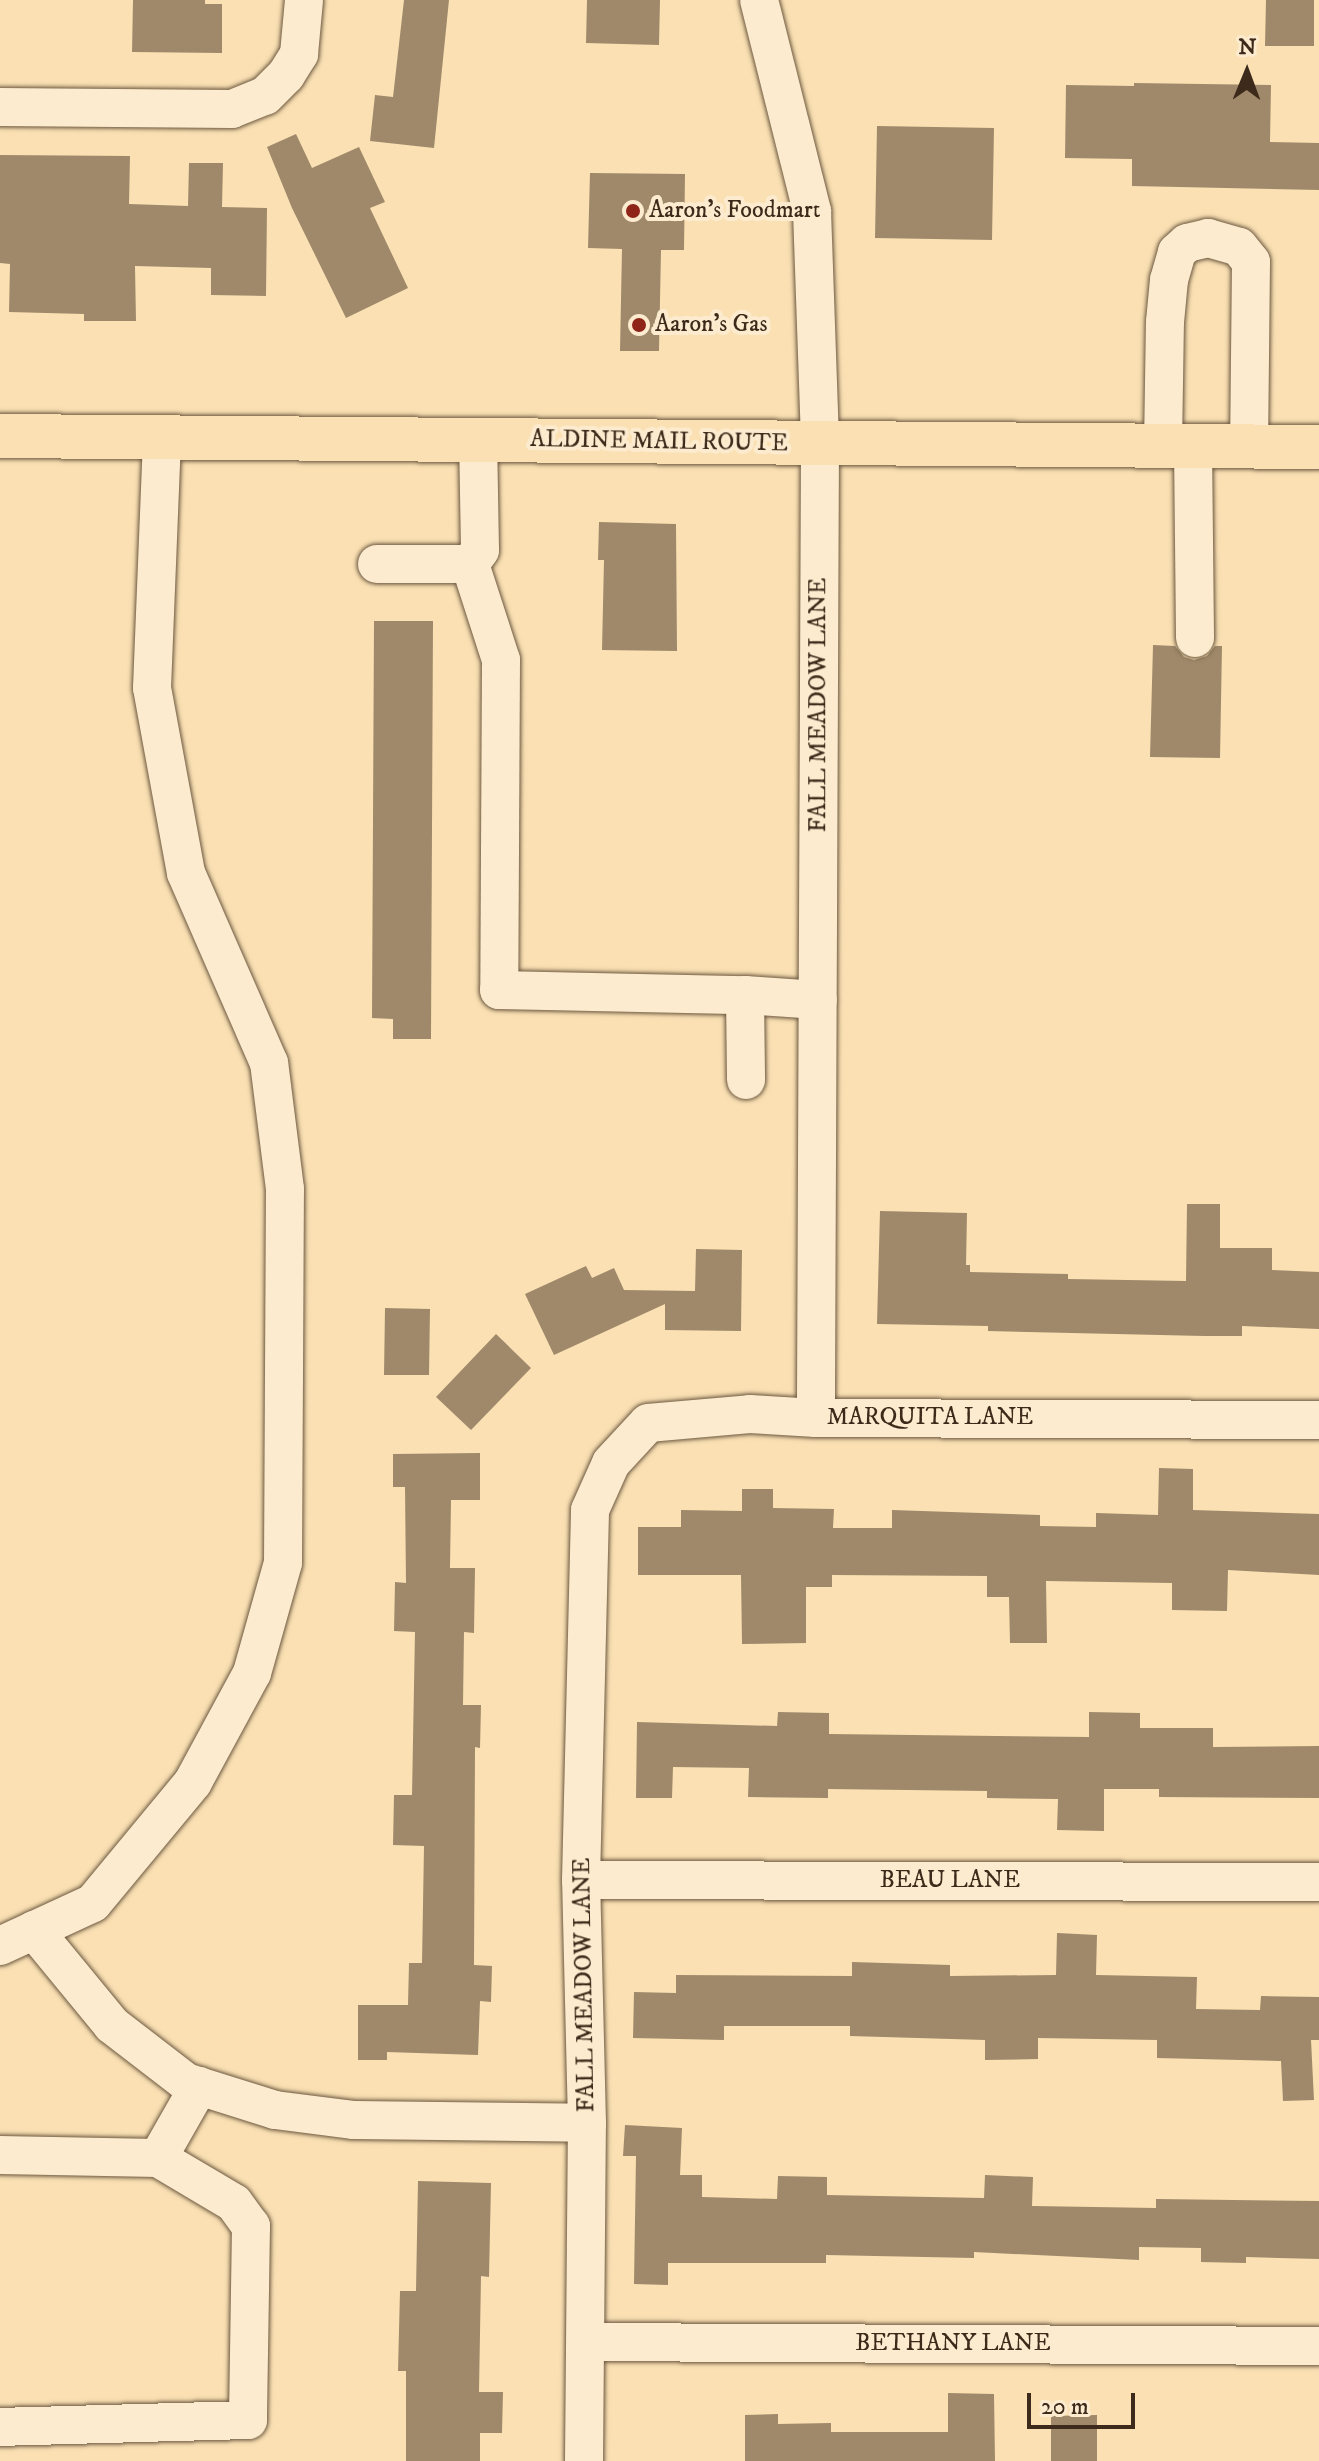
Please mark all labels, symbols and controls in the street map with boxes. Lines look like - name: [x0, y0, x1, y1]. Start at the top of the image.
- north arrow: [1207, 32, 1287, 112]
- text: N: [1238, 34, 1257, 61]
- place label: Aaron's Foodmart: [649, 197, 820, 225]
- marker: Aaron's Foodmart: [624, 202, 642, 220]
- place label: Aaron's Gas: [655, 311, 767, 339]
- marker: Aaron's Gas: [630, 316, 648, 334]
- street label: ALDINE MAIL ROUTE: [530, 425, 788, 459]
- street label: FALL MEADOW LANE: [805, 578, 833, 832]
- street label: MARQUITA LANE: [827, 1404, 1033, 1432]
- street label: FALL MEADOW LANE: [568, 1857, 602, 2113]
- street label: BEAU LANE: [880, 1867, 1020, 1895]
- street label: BETHANY LANE: [855, 2330, 1051, 2358]
- scale bar: [1031, 2377, 1139, 2427]
- text: 20 m: [1041, 2392, 1089, 2422]

